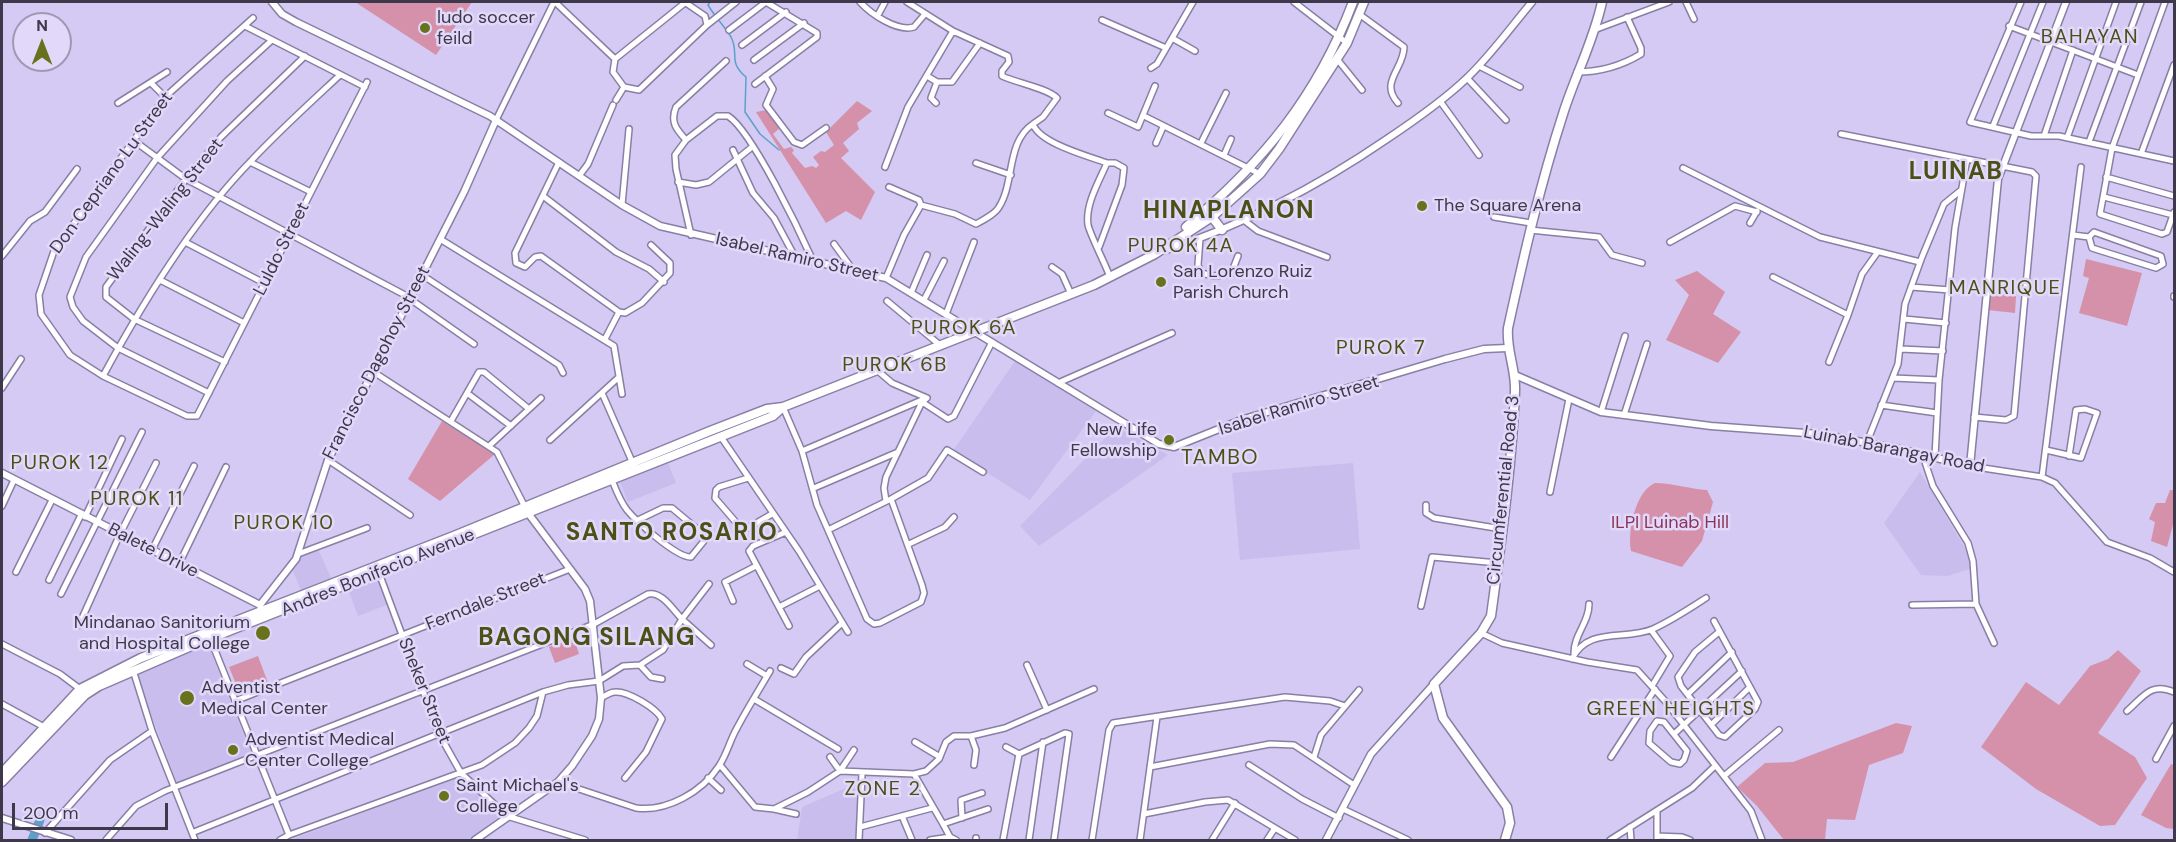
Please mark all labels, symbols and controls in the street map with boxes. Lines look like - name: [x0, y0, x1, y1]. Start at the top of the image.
- place label: ludo soccer feild: [437, 7, 535, 50]
- north arrow: [12, 12, 72, 72]
- text: N: [36, 15, 48, 36]
- marker: ludo soccer feild: [418, 21, 432, 35]
- district label: BAHAYAN: [2041, 26, 2139, 50]
- street label: Don Cepriano Lu Street: [46, 88, 178, 258]
- street label: Waling-Waling Street: [104, 134, 228, 286]
- district label: LUINAB: [1909, 159, 2003, 187]
- place label: The Square Arena: [1434, 195, 1581, 217]
- district label: HINAPLANON: [1143, 198, 1315, 226]
- street label: Luldo Street: [249, 199, 315, 299]
- marker: The Square Arena: [1415, 199, 1429, 213]
- street label: Isabel Ramiro Street: [713, 229, 881, 287]
- district label: PUROK 4A: [1128, 235, 1234, 259]
- place label: San Lorenzo Ruiz Parish Church: [1173, 261, 1312, 304]
- street label: Francisco Dagohoy Street: [319, 263, 435, 463]
- marker: San Lorenzo Ruiz Parish Church: [1154, 275, 1168, 289]
- district label: MANRIQUE: [1949, 277, 2061, 301]
- district label: PUROK 6A: [911, 317, 1017, 341]
- district label: PUROK 7: [1336, 337, 1426, 361]
- district label: PUROK 6B: [842, 354, 948, 378]
- street label: Isabel Ramiro Street: [1216, 371, 1382, 441]
- street label: Circumferential Road 3: [1483, 394, 1525, 586]
- place label: New Life Fellowship: [1070, 419, 1157, 462]
- street label: Luinab Barangay Road: [1802, 422, 1986, 478]
- marker: New Life Fellowship: [1162, 433, 1176, 447]
- district label: TAMBO: [1181, 445, 1259, 471]
- district label: PUROK 12: [11, 452, 109, 476]
- district label: PUROK 11: [90, 488, 184, 512]
- district label: PUROK 10: [234, 512, 334, 536]
- park label: ILPI Luinab Hill: [1611, 512, 1729, 534]
- street label: Balete Drive: [104, 519, 202, 583]
- district label: SANTO ROSARIO: [566, 520, 778, 548]
- street label: Andres Bonifacio Avenue: [278, 524, 478, 622]
- street label: Ferndale Street: [423, 568, 549, 636]
- place label: Mindanao Sanitorium and Hospital College: [74, 612, 250, 654]
- marker: Mindanao Sanitorium and Hospital College: [254, 624, 272, 642]
- district label: BAGONG SILANG: [478, 625, 696, 653]
- street label: Sheker Street: [393, 635, 455, 747]
- place label: Adventist Medical Center: [201, 677, 328, 720]
- marker: Adventist Medical Center: [178, 689, 196, 707]
- district label: GREEN HEIGHTS: [1586, 698, 1756, 722]
- place label: Adventist Medical Center College: [245, 729, 394, 771]
- marker: Adventist Medical Center College: [226, 743, 240, 757]
- place label: Saint Michael's College: [456, 775, 579, 818]
- district label: ZONE 2: [845, 778, 921, 802]
- marker: Saint Michael's College: [437, 789, 451, 803]
- scale bar: [15, 791, 171, 829]
- text: 200 m: [23, 801, 79, 825]

